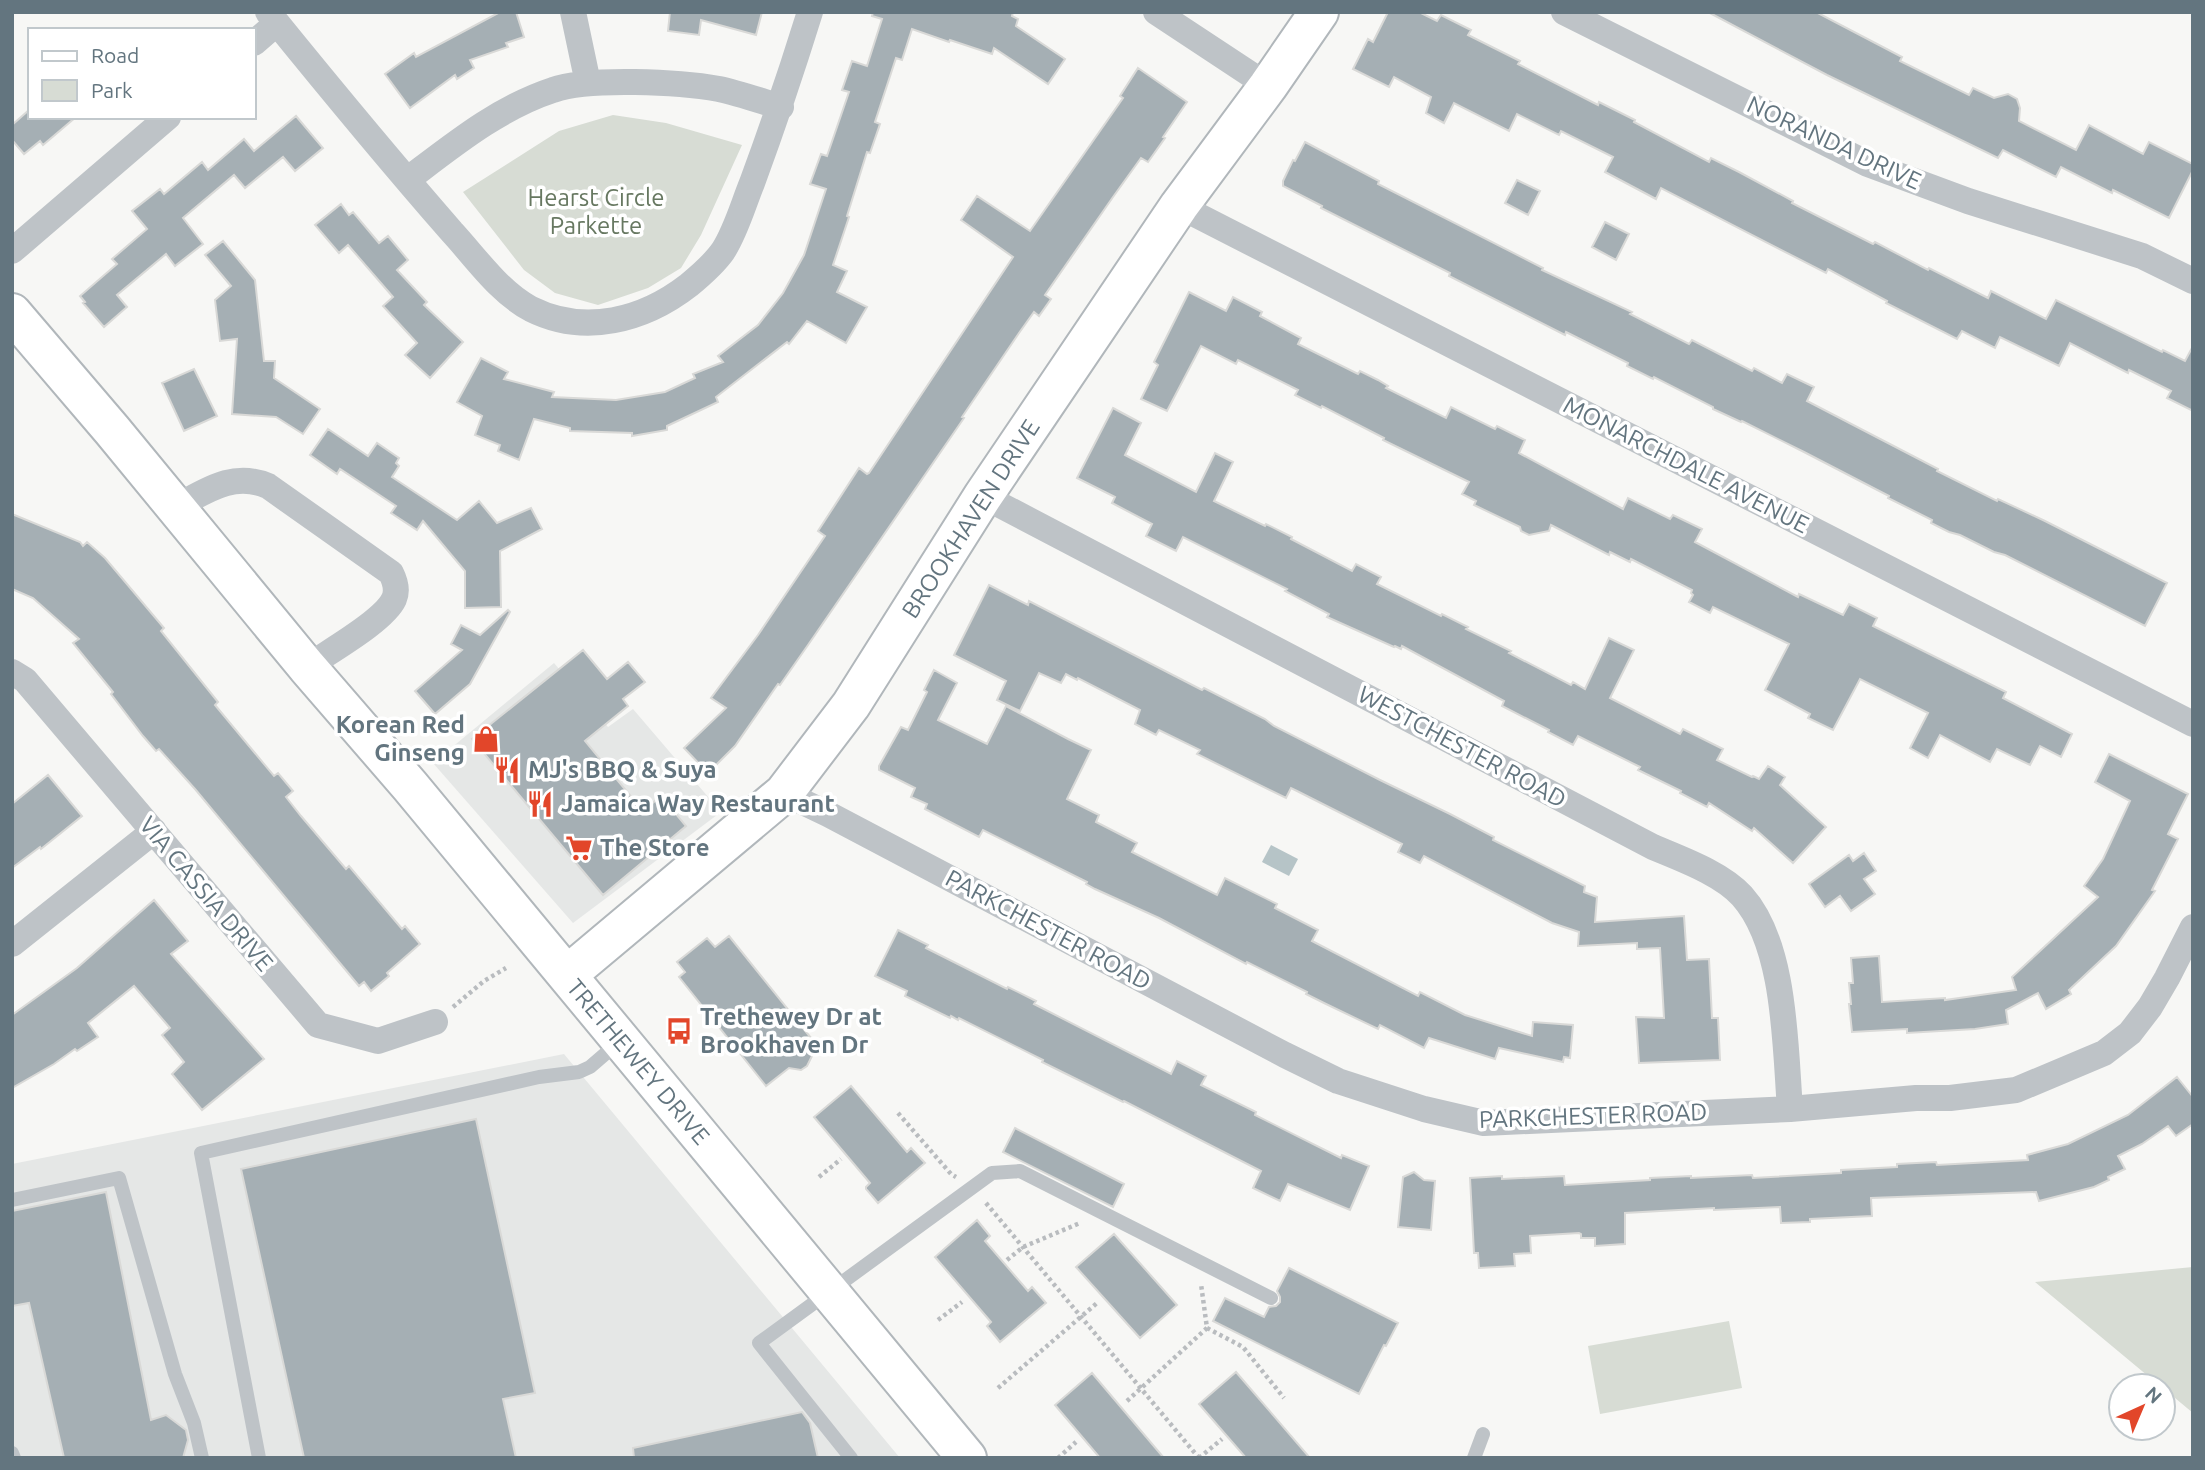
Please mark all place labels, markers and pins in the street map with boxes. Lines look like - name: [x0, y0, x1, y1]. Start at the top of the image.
- place label: Korean Red Ginseng: [336, 711, 465, 766]
- shop icon: Korean Red Ginseng: [471, 724, 501, 754]
- restaurant icon: MJ's BBQ & Suya: [492, 755, 522, 785]
- place label: MJ's BBQ & Suya: [528, 756, 716, 783]
- restaurant icon: Jamaica Way Restaurant: [525, 789, 555, 819]
- place label: Jamaica Way Restaurant: [561, 790, 835, 817]
- supermarket icon: The Store: [564, 833, 594, 863]
- place label: The Store: [600, 834, 710, 861]
- place label: Trethewey Dr at Brookhaven Dr: [700, 1003, 882, 1058]
- bus stop icon: Trethewey Dr at Brookhaven Dr: [664, 1016, 694, 1046]

